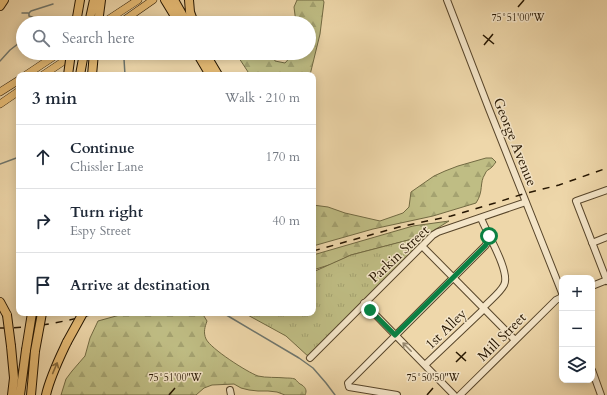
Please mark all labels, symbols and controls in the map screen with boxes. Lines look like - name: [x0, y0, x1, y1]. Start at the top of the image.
- text: 75°51'00"W: [491, 11, 546, 25]
- search box: [16, 16, 316, 60]
- icon: search: [30, 27, 52, 49]
- text: Search here: [62, 28, 135, 48]
- text: 3 min: [32, 87, 77, 110]
- text: Walk · 210 m: [225, 89, 300, 107]
- street label: George Avenue: [489, 95, 541, 189]
- text: Continue: [70, 138, 135, 158]
- icon: ahead: [32, 146, 54, 168]
- text: 170 m: [266, 148, 300, 166]
- text: Chissler Lane: [70, 158, 144, 176]
- text: Turn right: [70, 202, 143, 222]
- icon: right: [32, 210, 54, 232]
- text: 40 m: [272, 212, 300, 230]
- street label: Parkin Street: [365, 221, 434, 287]
- text: Espy Street: [70, 222, 131, 240]
- route start: [480, 227, 498, 245]
- icon: arrive: [32, 274, 54, 296]
- text: Arrive at destination: [70, 275, 210, 295]
- map controls: [559, 275, 595, 383]
- button: +: [559, 275, 595, 311]
- route end: [361, 301, 379, 319]
- street label: 1st Alley: [421, 304, 471, 354]
- street label: Mill Street: [473, 308, 531, 366]
- button: −: [559, 311, 595, 347]
- one-way arrow: [402, 342, 412, 352]
- button: layers: [559, 347, 595, 383]
- one-way arrow: [52, 363, 60, 375]
- text: 75°51'00"W: [148, 371, 203, 385]
- text: 75°50'50"W: [406, 371, 461, 385]

